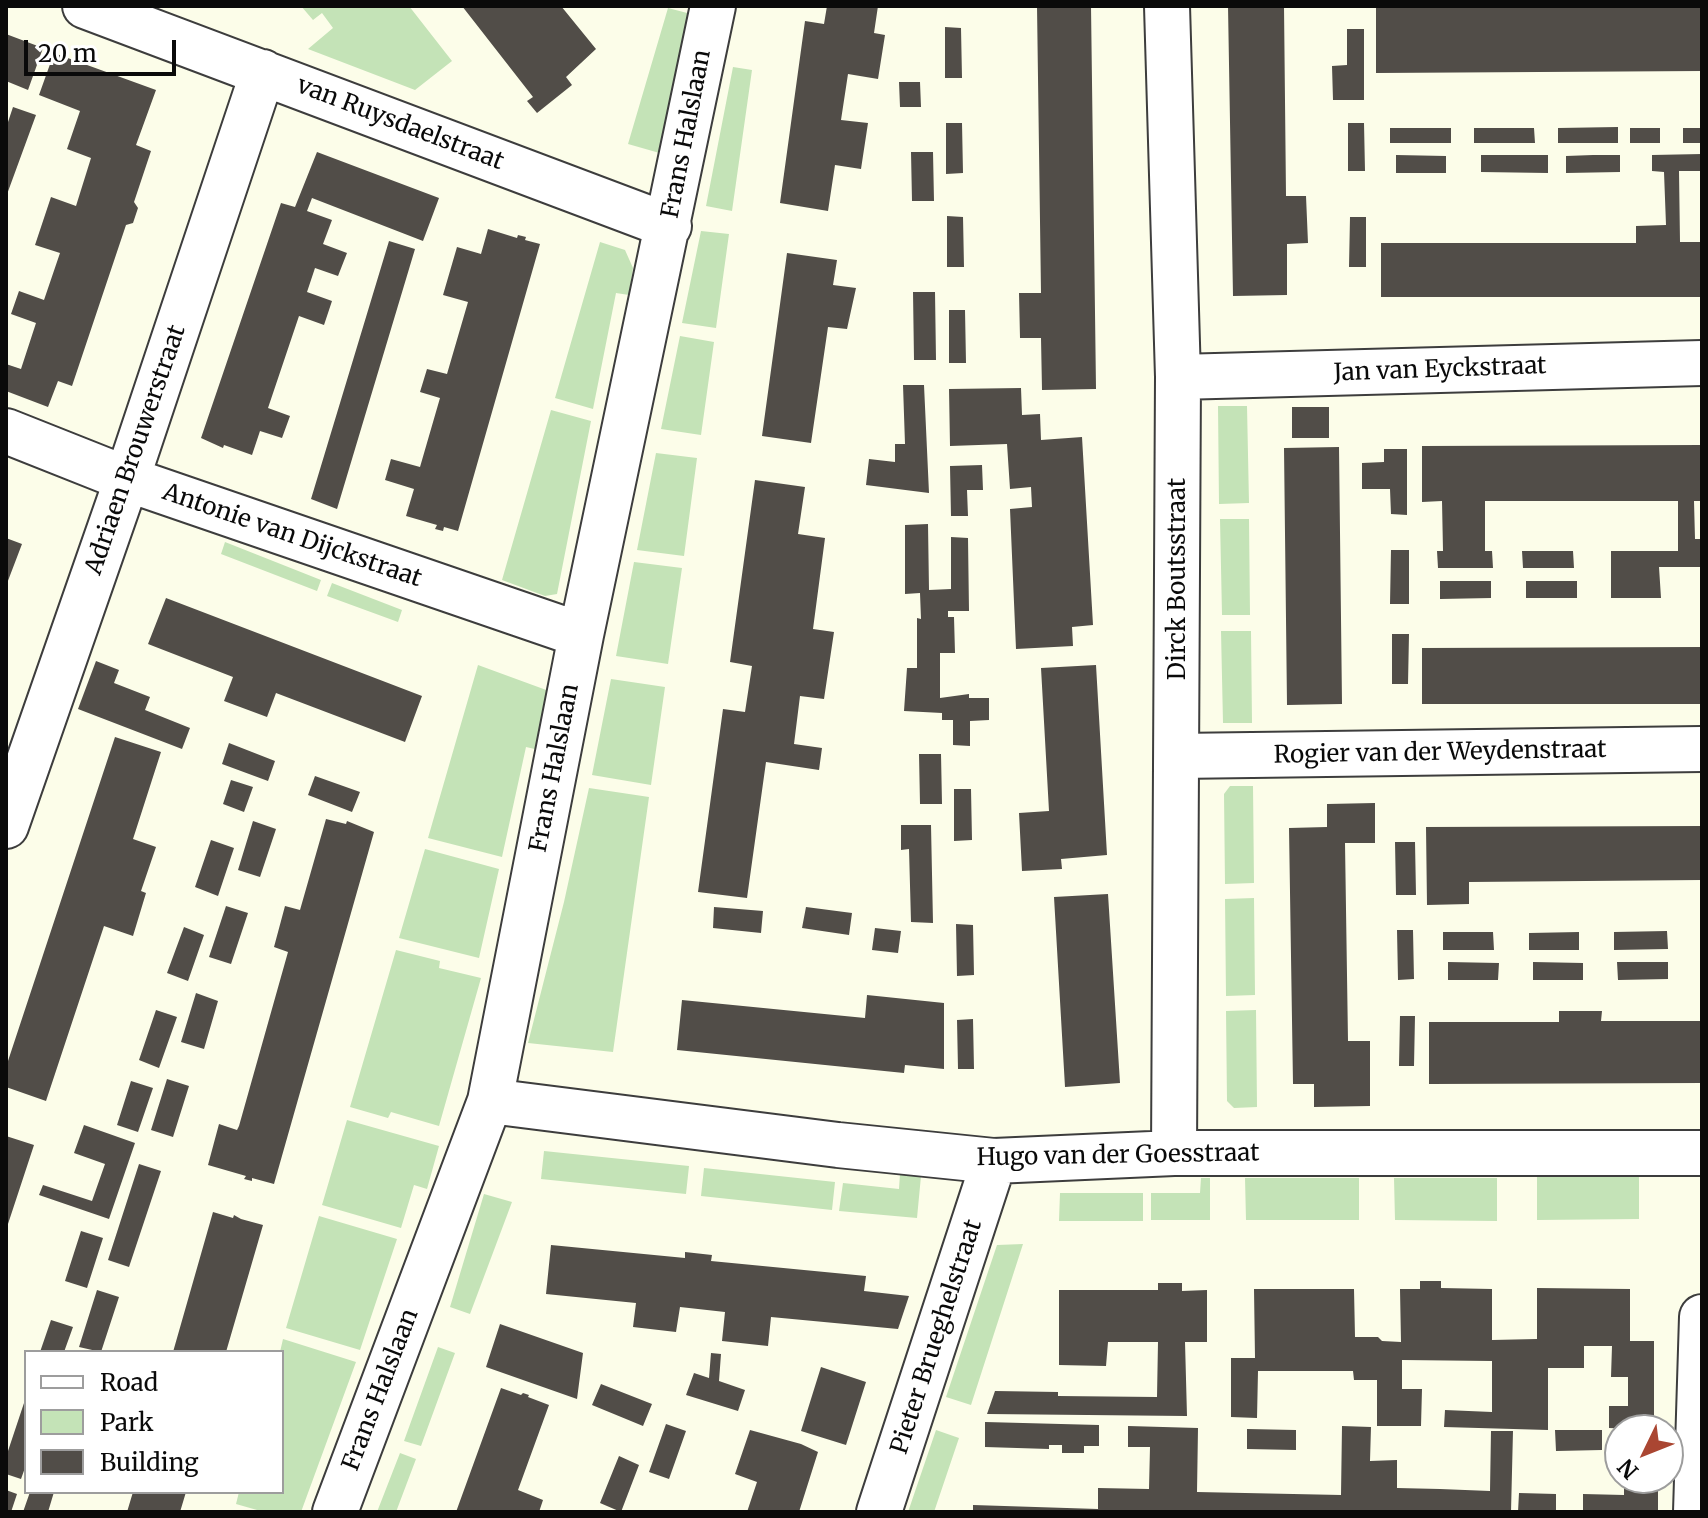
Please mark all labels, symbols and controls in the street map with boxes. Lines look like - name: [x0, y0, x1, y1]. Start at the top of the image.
- scale bar: [28, 24, 180, 74]
- text: 20 m: [38, 38, 97, 69]
- street label: Frans Halslaan: [657, 47, 717, 221]
- street label: van Ruysdaelstraat: [293, 71, 507, 177]
- street label: Adriaen Brouwerstraat: [80, 321, 192, 579]
- street label: Jan van Eyckstraat: [1333, 352, 1547, 388]
- street label: Antonie van Dijckstraat: [159, 478, 425, 594]
- street label: Dirck Boutsstraat: [1164, 478, 1192, 680]
- street label: Frans Halslaan: [525, 681, 585, 855]
- street label: Rogier van der Weydenstraat: [1273, 736, 1607, 770]
- street label: Hugo van der Goesstraat: [976, 1139, 1260, 1173]
- street label: Pieter Brueghelstraat: [885, 1216, 989, 1458]
- street label: Frans Halslaan: [337, 1305, 425, 1475]
- legend: [24, 1350, 284, 1494]
- text: Road: [100, 1367, 158, 1398]
- text: Park: [100, 1407, 153, 1438]
- north arrow: [1604, 1414, 1684, 1494]
- text: Building: [100, 1447, 199, 1478]
- text: N: [1612, 1453, 1644, 1485]

